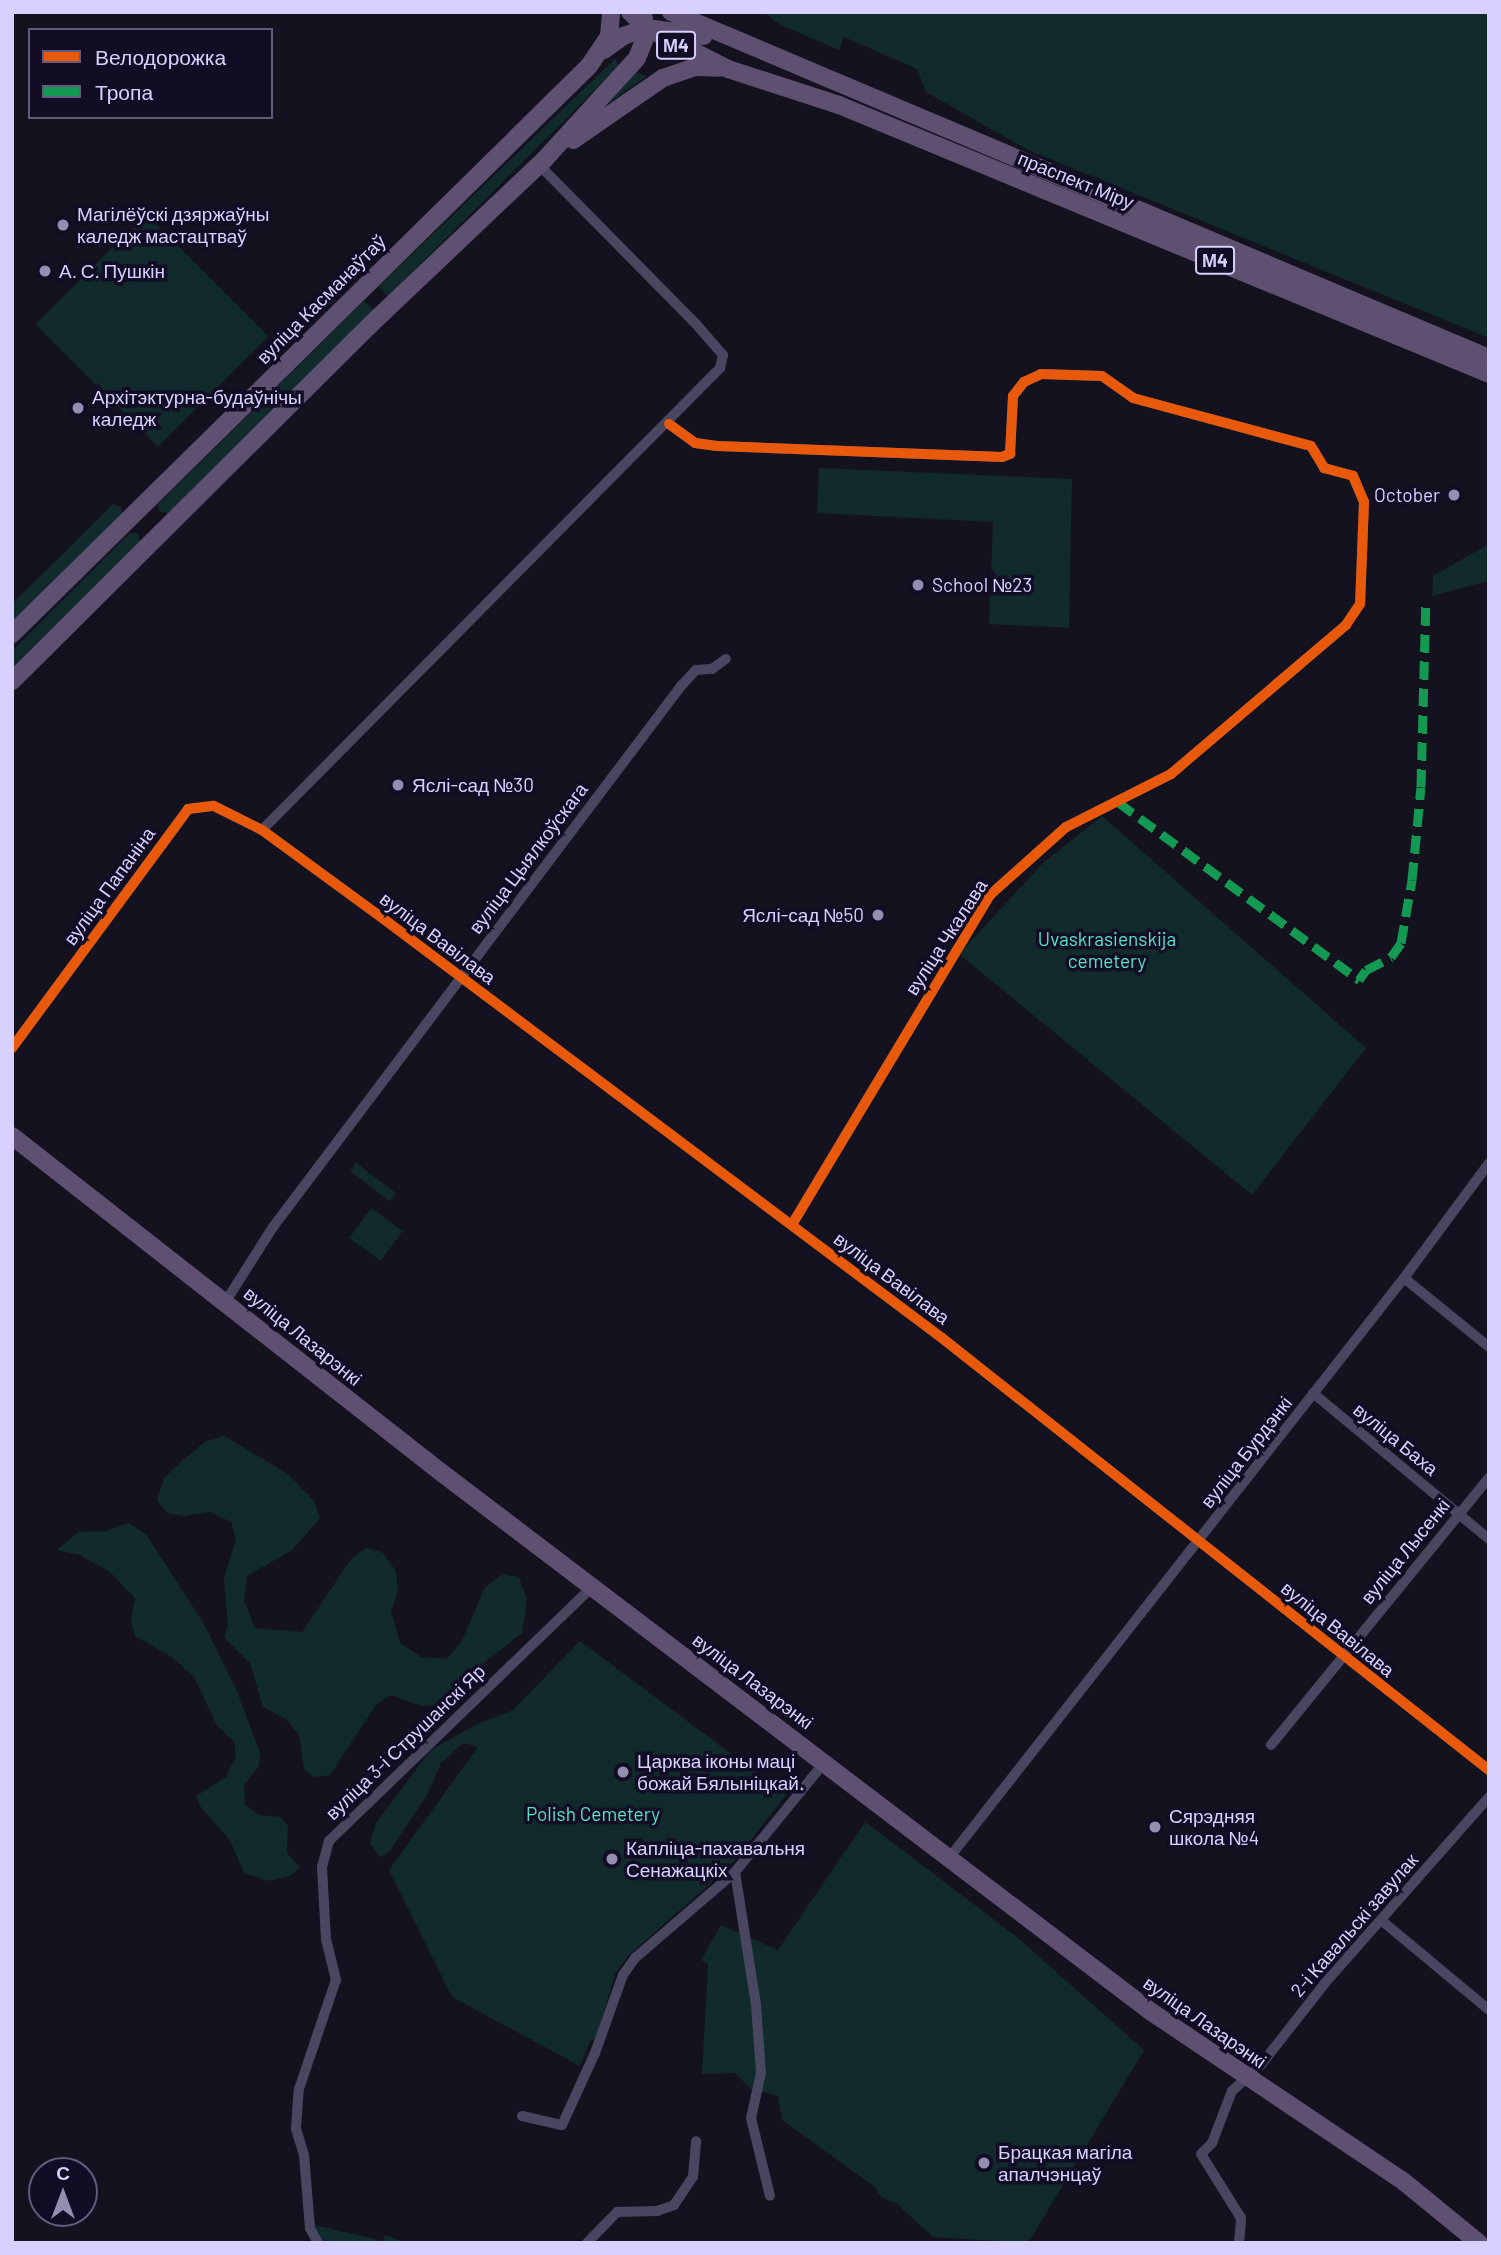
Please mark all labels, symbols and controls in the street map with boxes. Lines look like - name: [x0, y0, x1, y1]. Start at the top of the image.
- legend: [28, 28, 273, 119]
- road number: М4: [655, 31, 697, 60]
- text: Велодорожка: [95, 44, 226, 69]
- text: Тропа: [95, 79, 153, 104]
- street label: праспект Міру: [1015, 146, 1137, 214]
- place label: Магілёўскі дзяржаўны каледж мастацтваў: [77, 203, 269, 247]
- marker: Магілёўскі дзяржаўны каледж мастацтваў: [55, 217, 71, 233]
- street label: вуліца Касманаўтаў: [252, 230, 390, 368]
- road number: М4: [1194, 246, 1236, 274]
- place label: А. С. Пушкін: [59, 260, 165, 282]
- marker: А. С. Пушкін: [37, 263, 53, 279]
- place label: Архітэктурна-будаўнічы каледж: [92, 386, 302, 430]
- marker: Архітэктурна-будаўнічы каледж: [70, 400, 86, 416]
- place label: October: [1374, 484, 1440, 506]
- marker: October: [1446, 487, 1462, 503]
- place label: School №23: [932, 574, 1032, 596]
- marker: School №23: [910, 577, 926, 593]
- place label: Яслі-сад №30: [412, 774, 534, 796]
- marker: Яслі-сад №30: [390, 777, 406, 793]
- street label: вуліца Цыялкоўскага: [464, 778, 592, 938]
- street label: вуліца Папаніна: [59, 823, 159, 949]
- street label: вуліца Чкалава: [900, 875, 992, 999]
- street label: вуліца Вавілава: [376, 887, 500, 989]
- place label: Яслі-сад №50: [742, 904, 864, 926]
- marker: Яслі-сад №50: [870, 907, 886, 923]
- park label: Uvaskrasienskija cemetery: [1038, 928, 1176, 972]
- street label: вуліца Вавілава: [830, 1227, 954, 1329]
- street label: вуліца Лазарэнкі: [240, 1282, 366, 1390]
- street label: вуліца Бурдэнкі: [1196, 1392, 1296, 1512]
- street label: вуліца Баха: [1349, 1398, 1443, 1480]
- street label: вуліца Лысенкі: [1356, 1494, 1454, 1608]
- street label: вуліца Вавілава: [1277, 1576, 1399, 1682]
- street label: вуліца Лазарэнкі: [688, 1628, 818, 1734]
- street label: вуліца 3-і Струшанскі Яр: [320, 1660, 490, 1824]
- place label: Царква іконы маці божай Бялыніцкай.: [637, 1750, 804, 1794]
- marker: Царква іконы маці божай Бялыніцкай.: [615, 1764, 631, 1780]
- park label: Polish Cemetery: [526, 1803, 660, 1825]
- place label: Сярэдняя школа №4: [1169, 1805, 1259, 1849]
- marker: Сярэдняя школа №4: [1147, 1819, 1163, 1835]
- place label: Капліца-пахавальня Сенажацкіх: [626, 1837, 805, 1881]
- street label: 2-і Кавальскі завулак: [1285, 1849, 1423, 2001]
- marker: Капліца-пахавальня Сенажацкіх: [604, 1851, 620, 1867]
- street label: вуліца Лазарэнкі: [1139, 1971, 1271, 2073]
- place label: Брацкая магіла апалчэнцаў: [998, 2141, 1132, 2185]
- marker: Брацкая магіла апалчэнцаў: [976, 2155, 992, 2171]
- north arrow: [28, 2157, 98, 2227]
- text: С: [56, 2161, 70, 2184]

